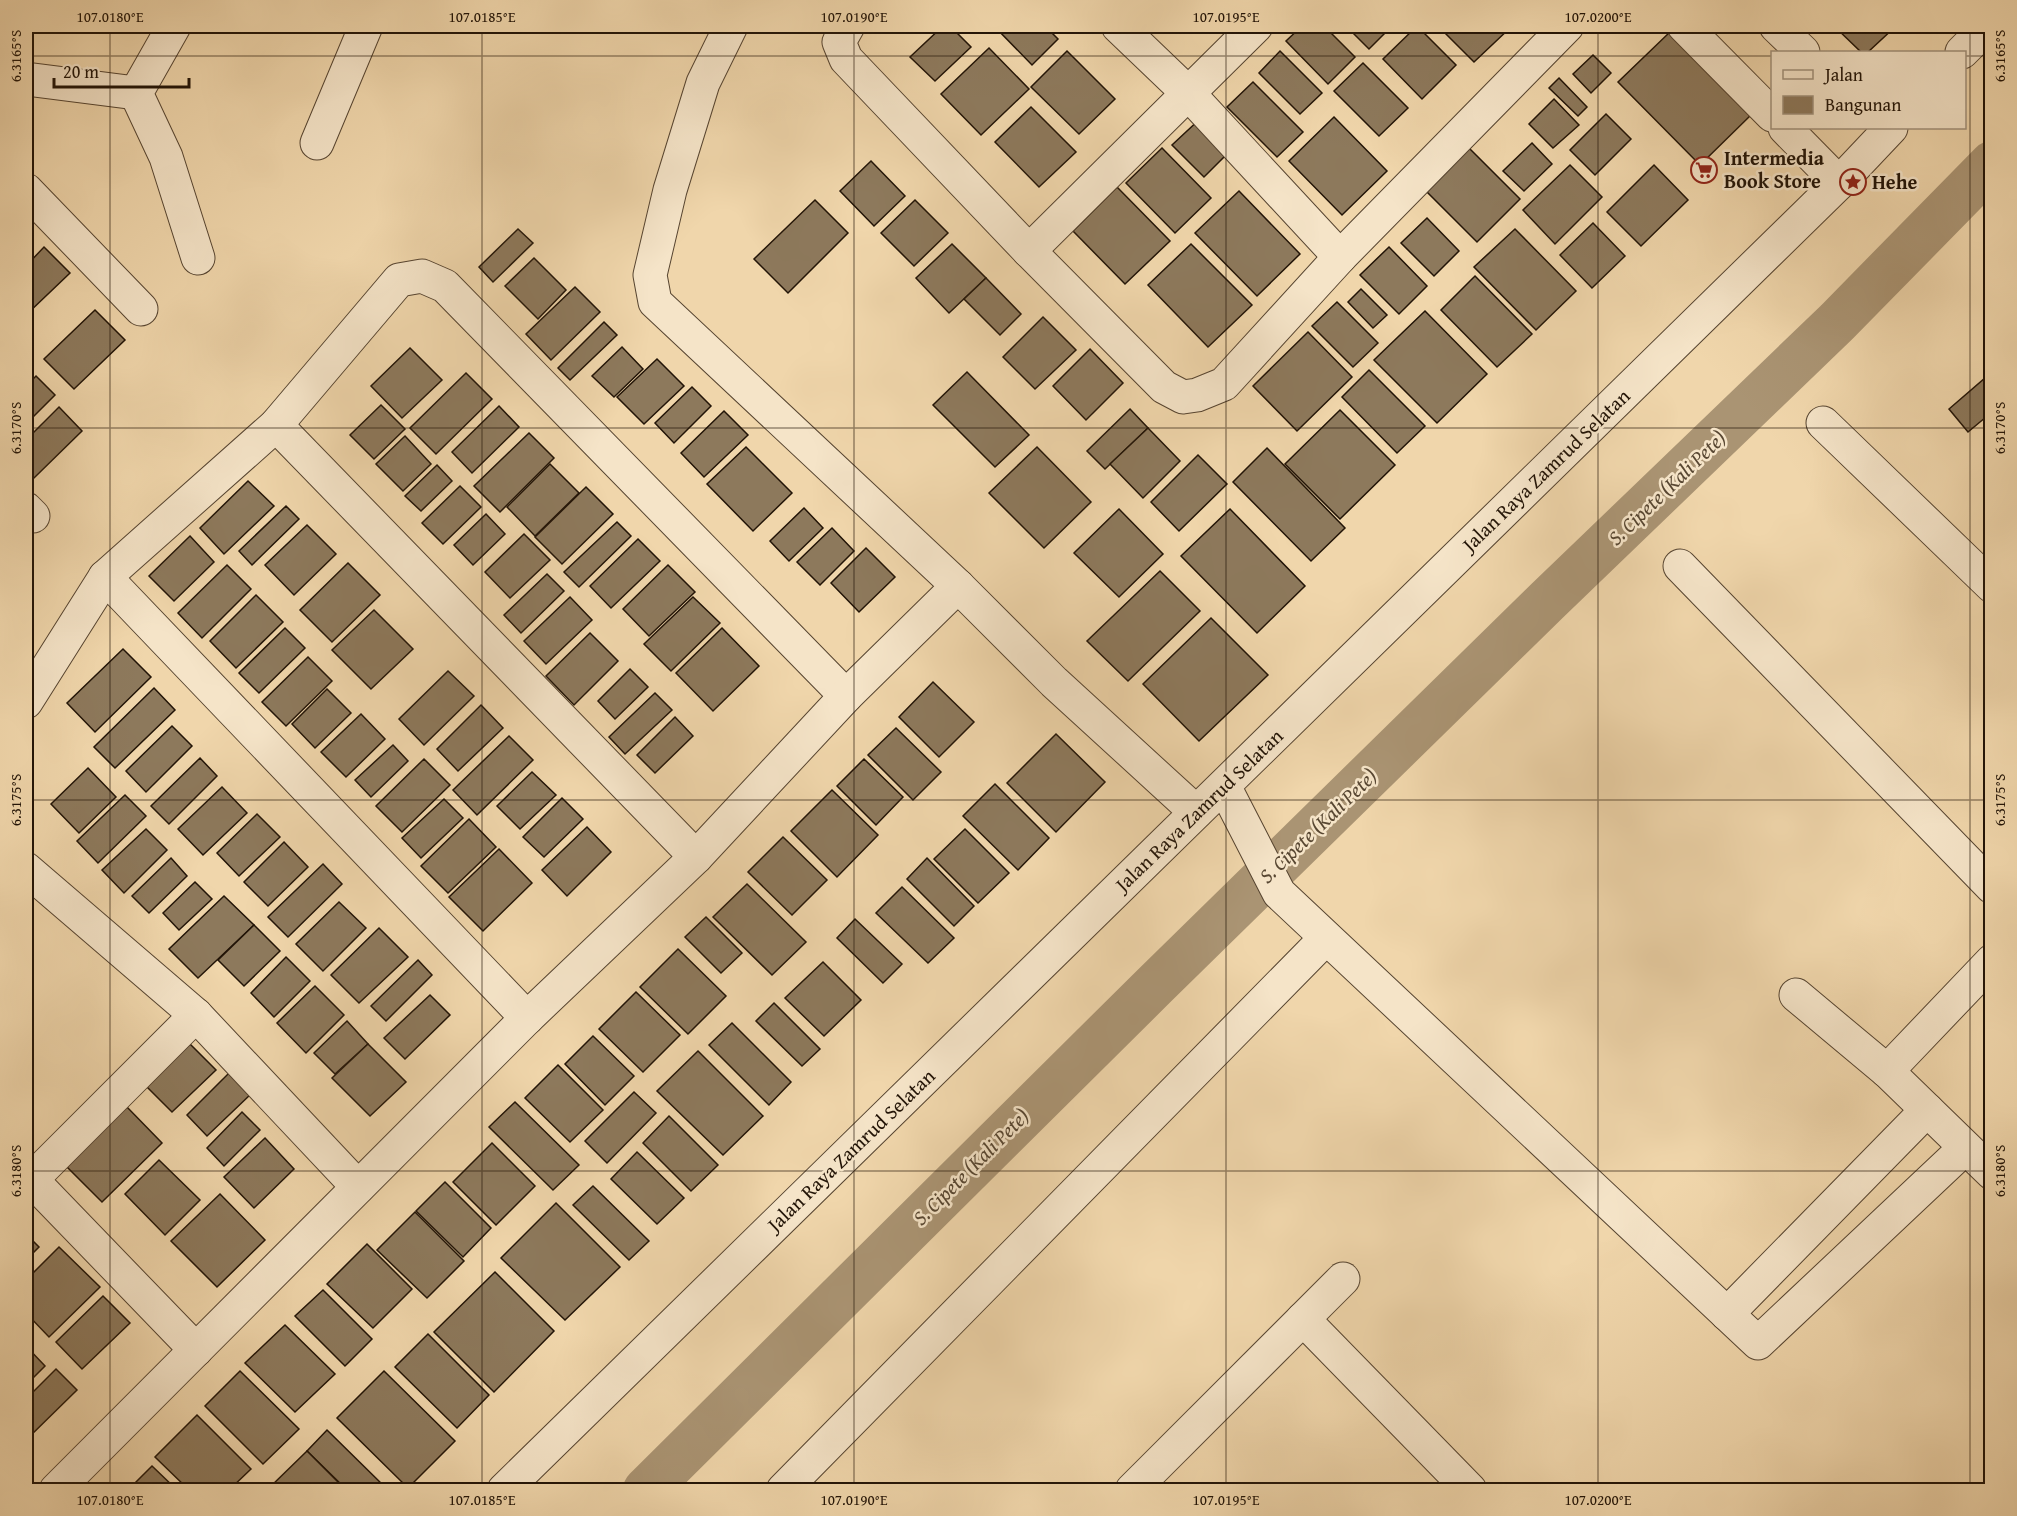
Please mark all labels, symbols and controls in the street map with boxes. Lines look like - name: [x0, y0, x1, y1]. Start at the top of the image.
- text: 107.0180°E: [76, 6, 144, 27]
- text: 107.0185°E: [448, 6, 516, 27]
- text: 107.0190°E: [820, 6, 888, 27]
- text: 107.0195°E: [1192, 6, 1260, 27]
- text: 107.0200°E: [1564, 6, 1632, 27]
- text: 6.3165°S: [5, 30, 26, 82]
- text: 6.3165°S: [1989, 30, 2010, 82]
- scale bar: [54, 51, 189, 89]
- legend: [1771, 51, 1966, 129]
- text: 20 m: [63, 58, 99, 85]
- text: Jalan: [1823, 61, 1863, 88]
- text: Bangunan: [1825, 91, 1901, 118]
- place label: Intermedia Book Store: [1724, 143, 1825, 195]
- supermarket icon: Intermedia Book Store: [1689, 155, 1719, 185]
- place icon: Hehe: [1838, 167, 1868, 197]
- place label: Hehe: [1872, 167, 1917, 196]
- street label: Jalan Raya Zamrud Selatan: [1453, 382, 1636, 560]
- text: 6.3170°S: [5, 402, 26, 454]
- text: 6.3170°S: [1989, 402, 2010, 454]
- water label: S. Cipete (Kali Pete): [1600, 423, 1733, 552]
- street label: Jalan Raya Zamrud Selatan: [1106, 722, 1289, 900]
- water label: S. Cipete (Kali Pete): [1251, 761, 1384, 890]
- text: 6.3175°S: [5, 774, 26, 826]
- text: 6.3175°S: [1989, 774, 2010, 826]
- street label: Jalan Raya Zamrud Selatan: [758, 1062, 941, 1240]
- water label: S. Cipete (Kali Pete): [905, 1101, 1036, 1232]
- text: 6.3180°S: [5, 1145, 26, 1197]
- text: 6.3180°S: [1989, 1145, 2010, 1197]
- text: 107.0180°E: [76, 1489, 144, 1510]
- text: 107.0185°E: [448, 1489, 516, 1510]
- text: 107.0190°E: [820, 1489, 888, 1510]
- text: 107.0195°E: [1192, 1489, 1260, 1510]
- text: 107.0200°E: [1564, 1489, 1632, 1510]

